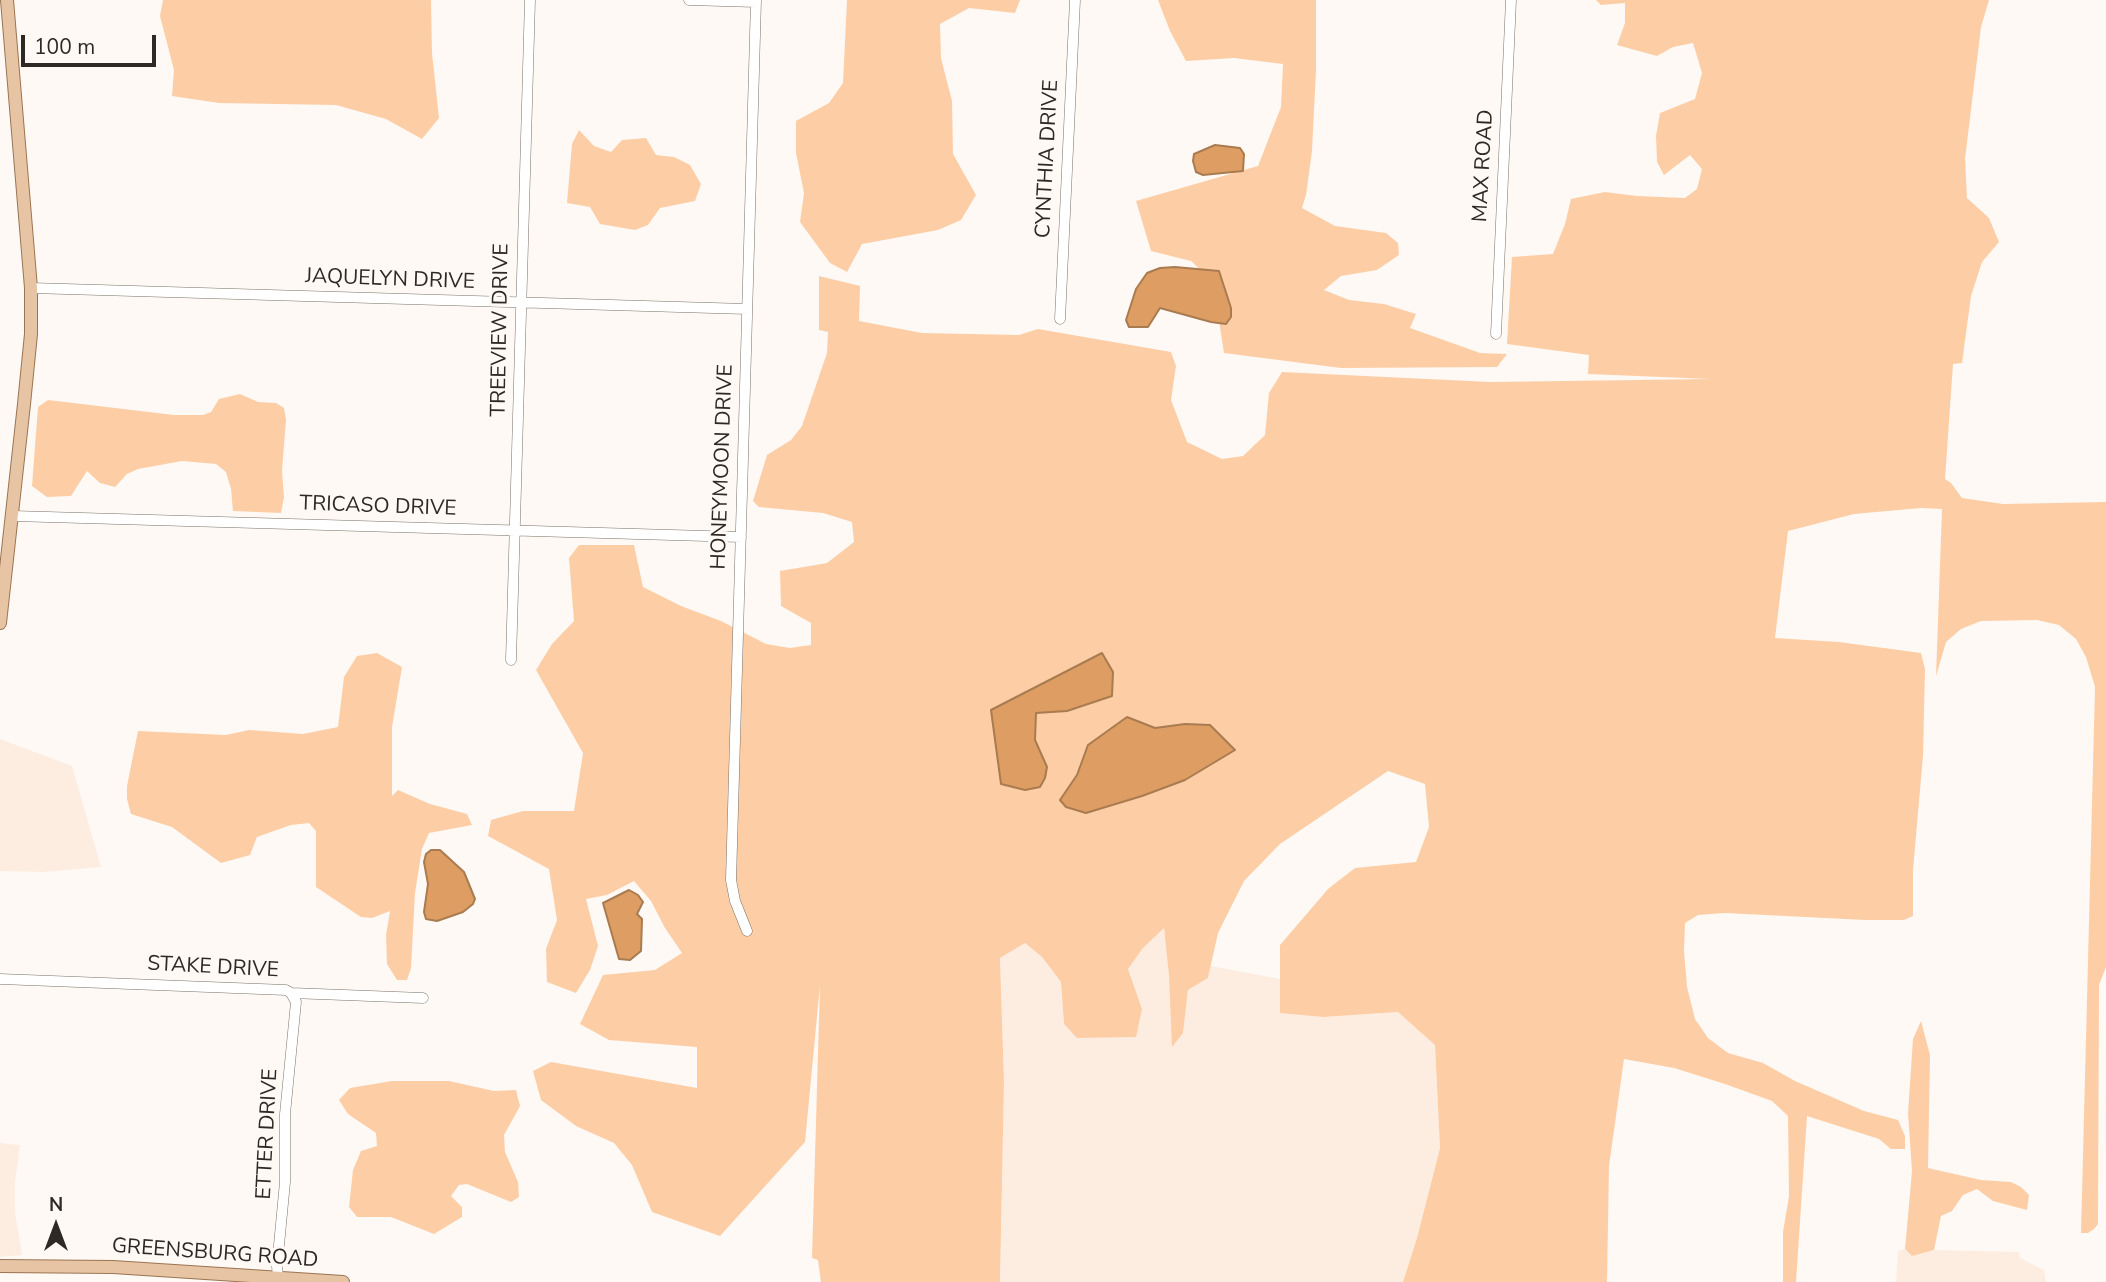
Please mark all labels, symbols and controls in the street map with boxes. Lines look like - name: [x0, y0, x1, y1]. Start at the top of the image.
- scale bar: [24, 21, 159, 65]
- text: 100 m: [34, 33, 95, 61]
- street label: CYNTHIA DRIVE: [1031, 79, 1065, 239]
- street label: MAX ROAD: [1468, 109, 1500, 223]
- street label: TREEVIEW DRIVE: [487, 243, 515, 417]
- street label: JAQUELYN DRIVE: [305, 264, 475, 296]
- street label: HONEYMOON DRIVE: [707, 364, 739, 570]
- street label: TRICASO DRIVE: [299, 492, 457, 522]
- street label: STAKE DRIVE: [147, 952, 279, 984]
- street label: ETTER DRIVE: [252, 1068, 284, 1200]
- north arrow: [21, 1191, 91, 1261]
- text: N: [49, 1192, 63, 1218]
- street label: GREENSBURG ROAD: [111, 1234, 319, 1274]

